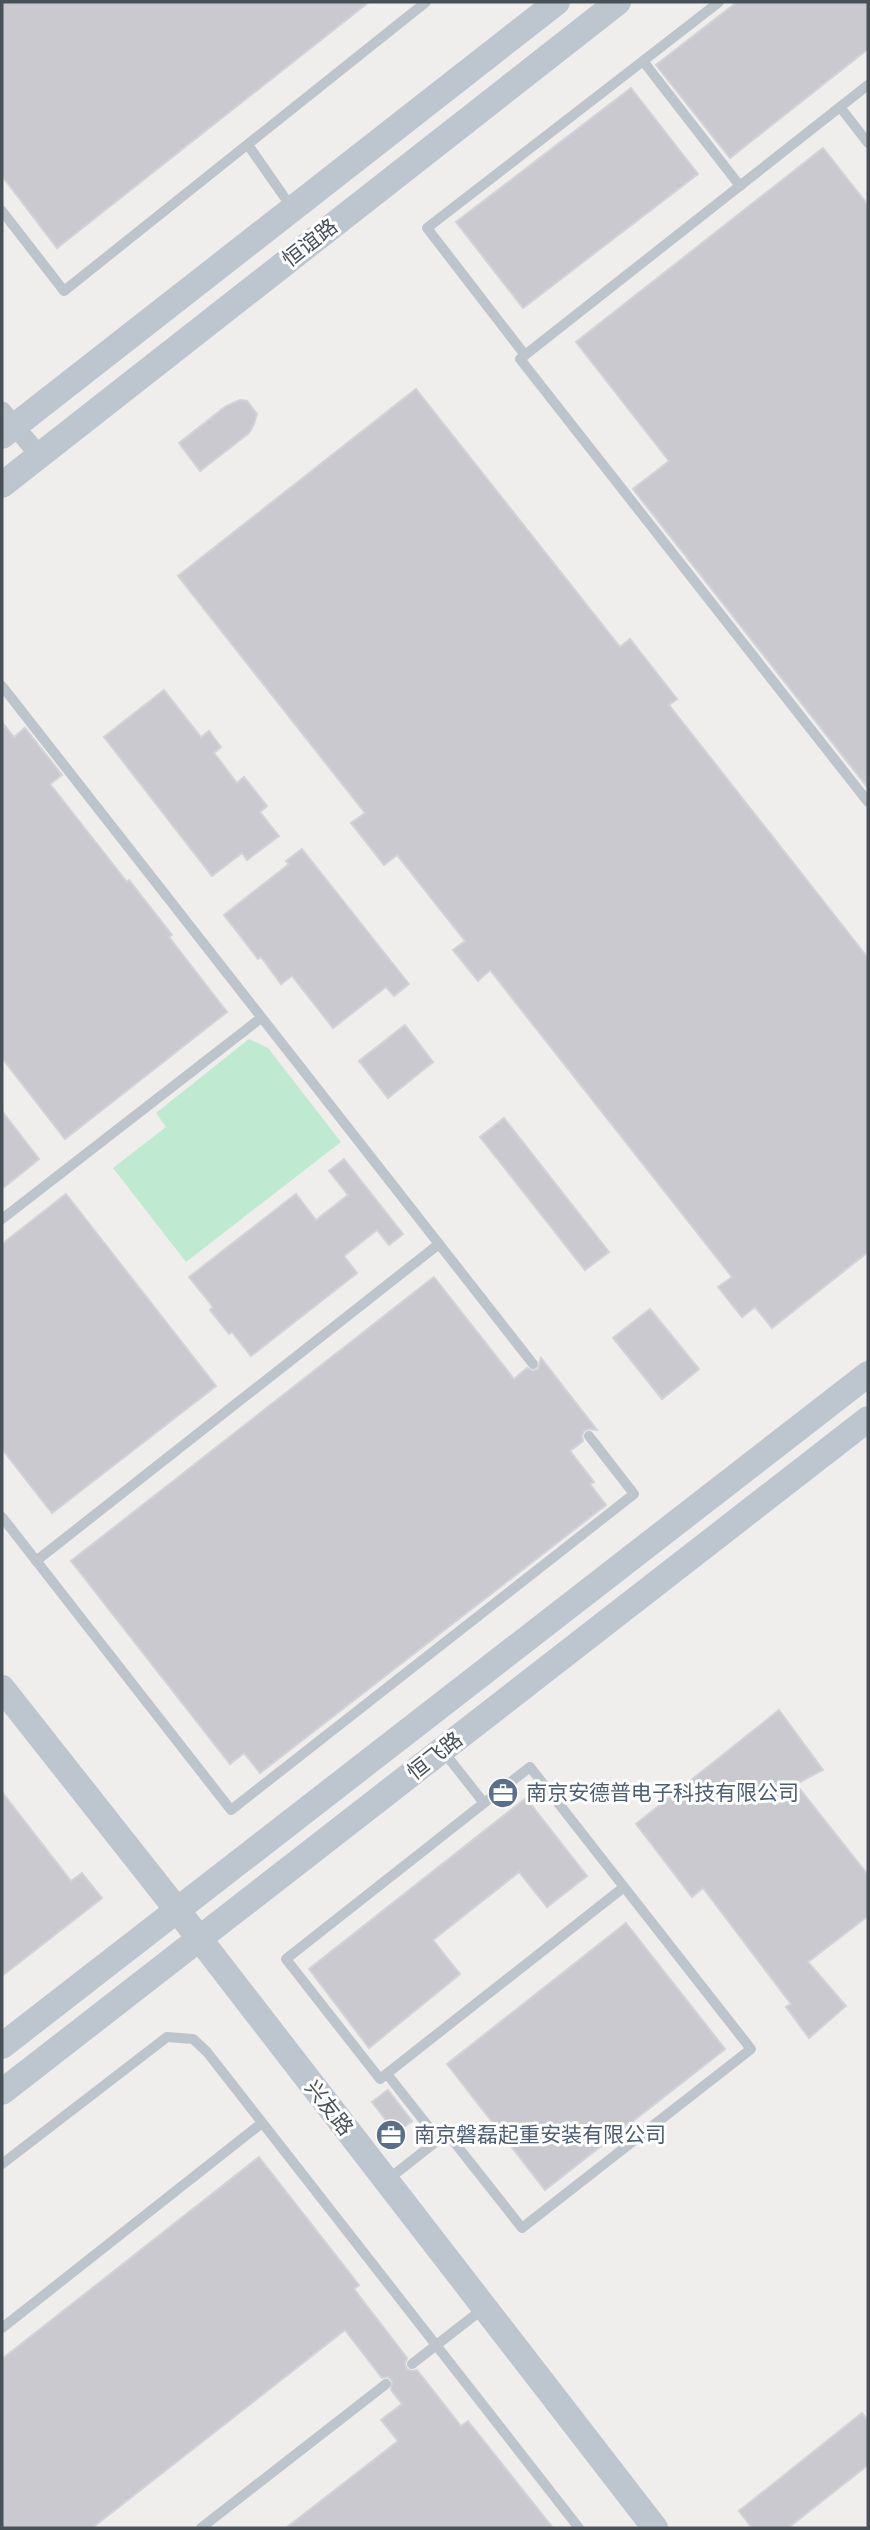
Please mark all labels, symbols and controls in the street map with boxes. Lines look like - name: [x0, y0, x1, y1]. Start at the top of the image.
- street label: 恒谊路: [277, 213, 342, 272]
- street label: 恒飞路: [402, 1726, 467, 1785]
- office icon: 南京安德普电子科技有限公司: [486, 1776, 520, 1810]
- place label: 南京安德普电子科技有限公司: [526, 1780, 799, 1805]
- street label: 兴友路: [300, 2075, 359, 2140]
- office icon: 南京磐磊起重安装有限公司: [374, 2118, 408, 2152]
- place label: 南京磐磊起重安装有限公司: [414, 2122, 666, 2147]

